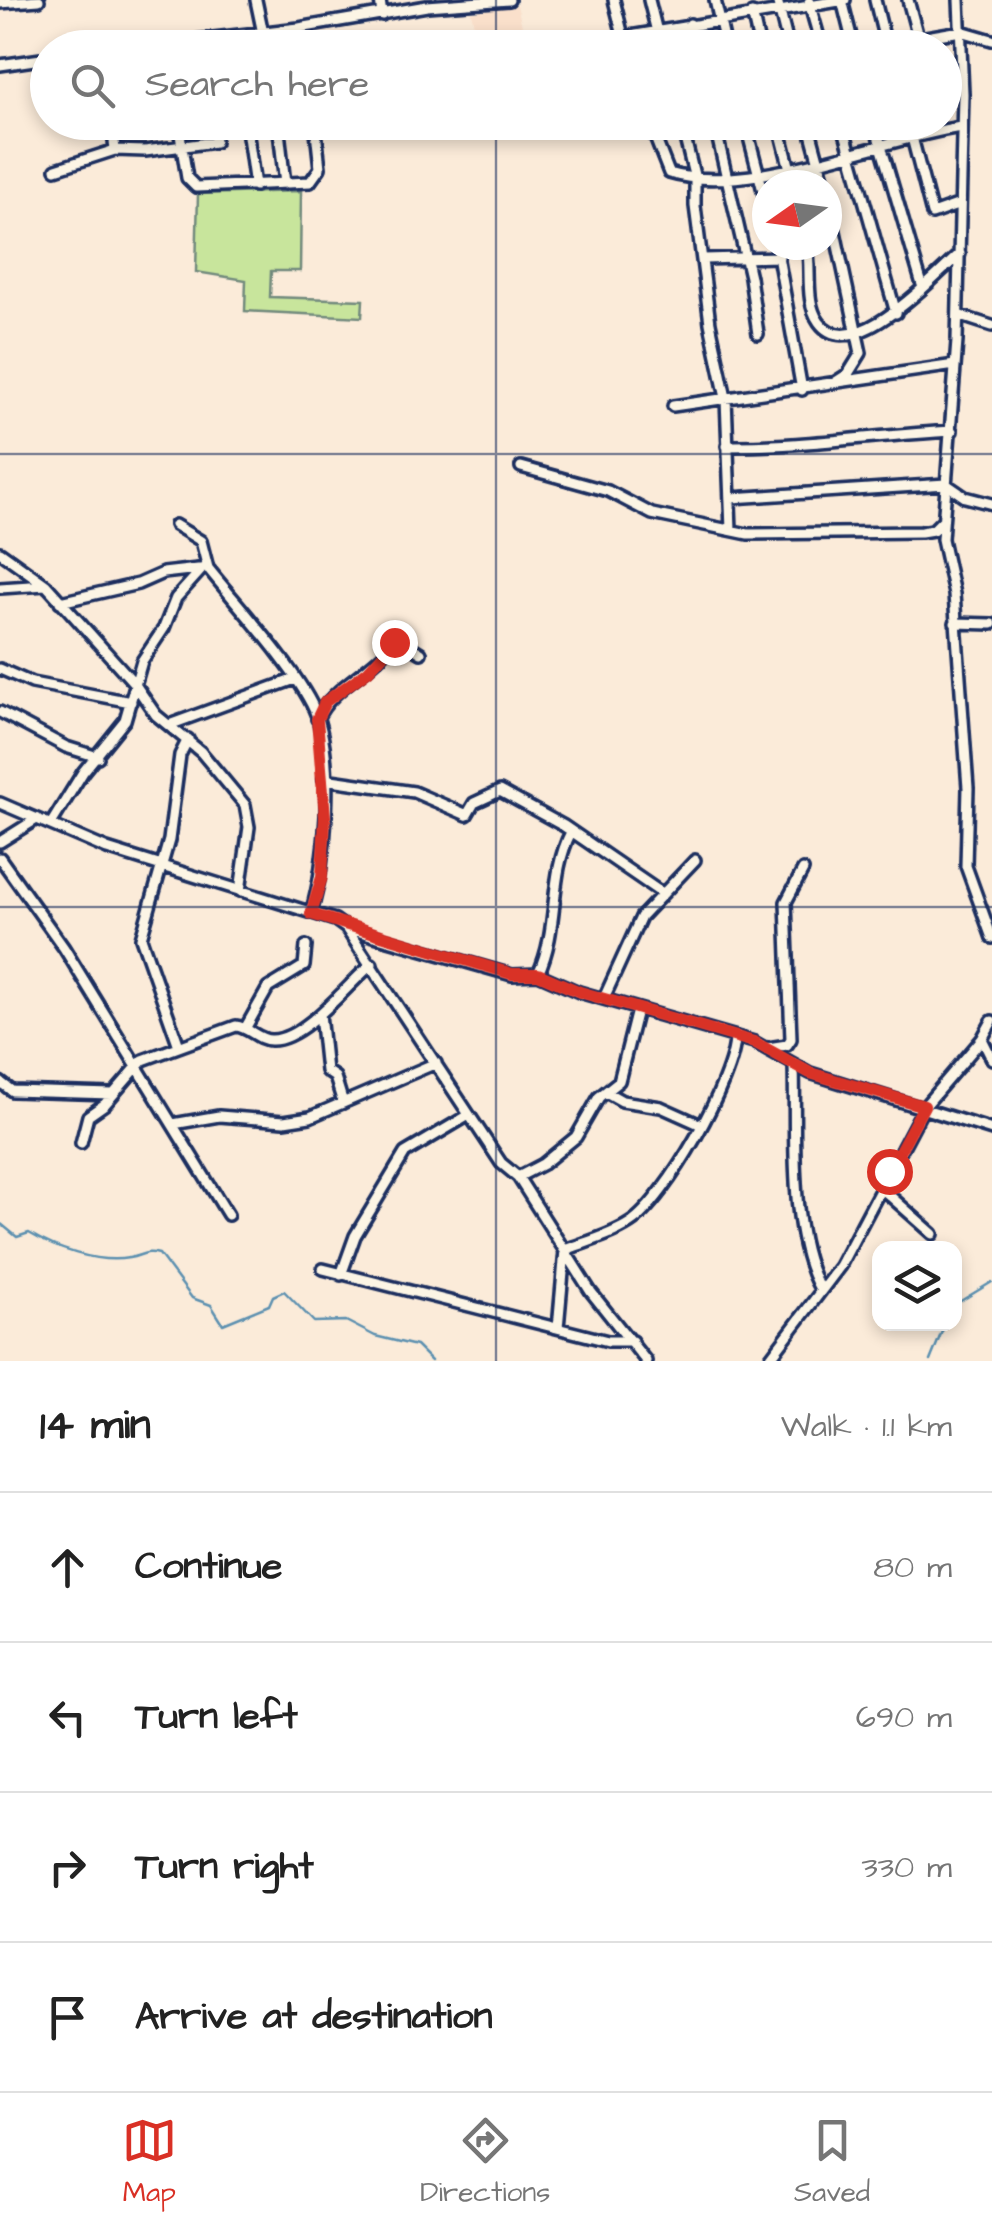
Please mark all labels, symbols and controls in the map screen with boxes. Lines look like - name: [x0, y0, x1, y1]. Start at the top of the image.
- search box: [30, 30, 962, 140]
- icon: search: [65, 58, 120, 113]
- text: Search here: [145, 59, 369, 111]
- north arrow: [752, 170, 842, 260]
- route end: [372, 620, 418, 666]
- route start: [867, 1149, 913, 1195]
- map controls: [872, 1241, 962, 1331]
- button: layers: [872, 1241, 962, 1331]
- text: 14 min: [40, 1397, 151, 1455]
- text: Walk · 1.1 km: [781, 1404, 952, 1449]
- icon: ahead: [40, 1540, 95, 1595]
- text: Continue: [135, 1541, 282, 1593]
- text: 80 m: [873, 1545, 952, 1590]
- icon: left: [40, 1690, 95, 1745]
- text: Turn left: [135, 1691, 298, 1743]
- text: 690 m: [856, 1695, 952, 1740]
- icon: right: [40, 1840, 95, 1895]
- text: Turn right: [135, 1841, 314, 1893]
- text: 330 m: [862, 1845, 952, 1890]
- icon: arrive: [40, 1990, 95, 2045]
- text: Arrive at destination: [135, 1991, 492, 2043]
- tab: Map: [122, 2113, 177, 2212]
- tab: Directions: [420, 2113, 550, 2212]
- tab: Saved: [794, 2113, 870, 2212]

